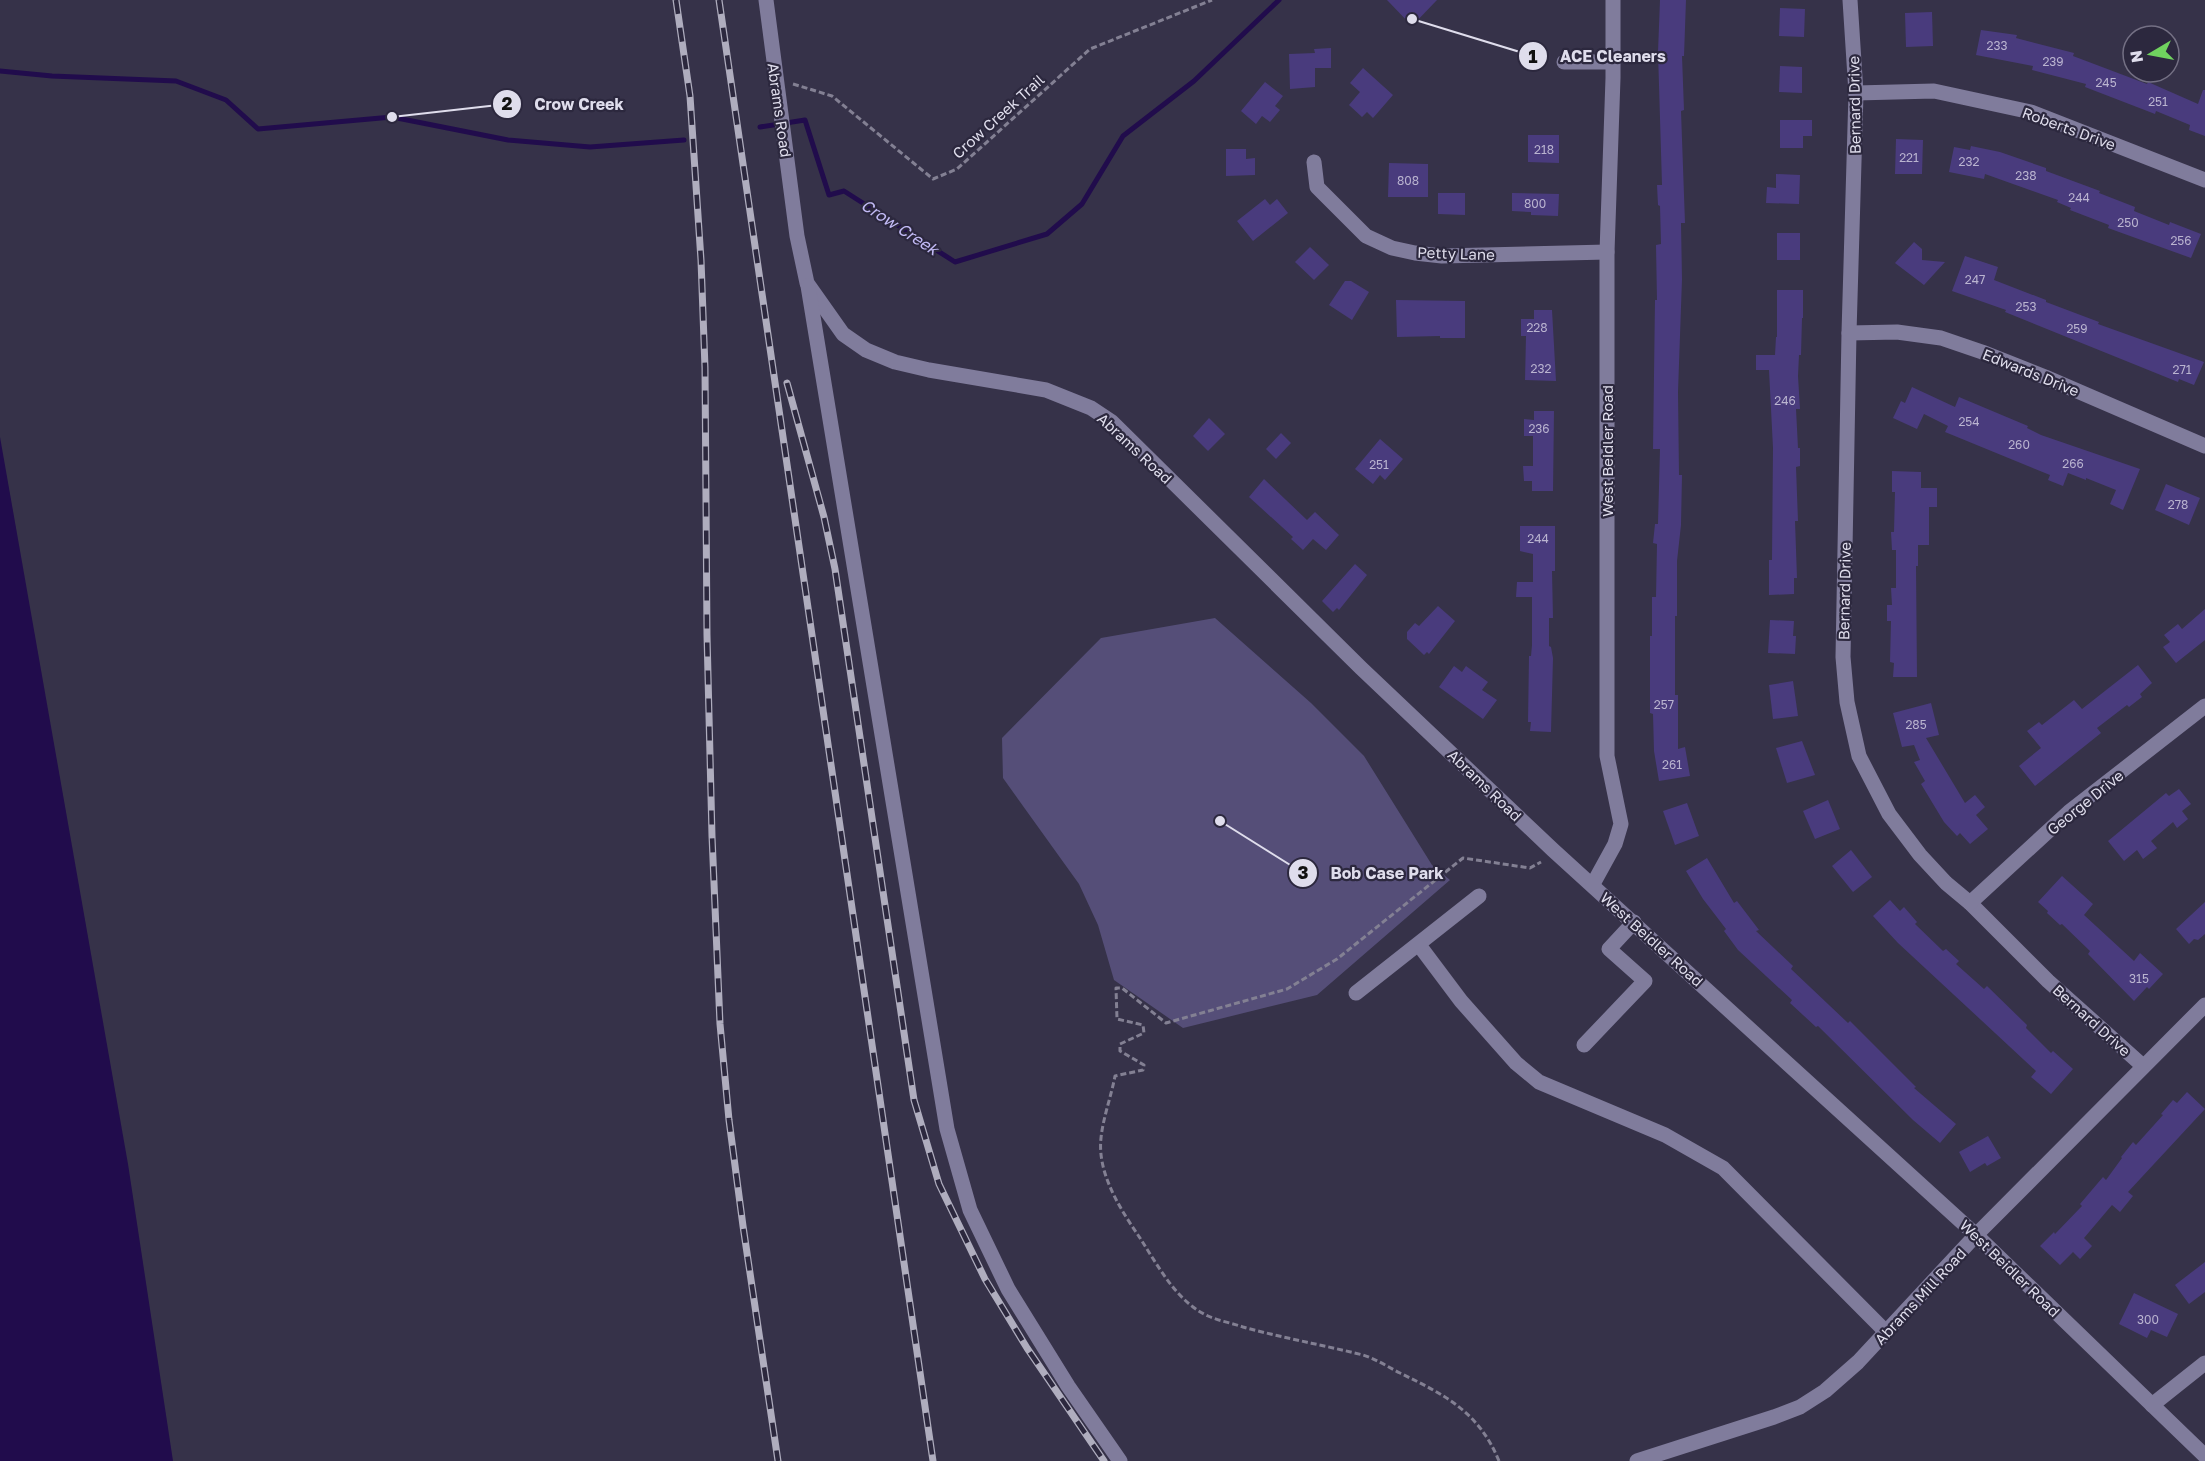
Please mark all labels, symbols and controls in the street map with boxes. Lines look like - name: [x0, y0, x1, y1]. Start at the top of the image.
- north arrow: [2121, 24, 2181, 84]
- house number: 233: [1986, 38, 2008, 53]
- callout: ACE Cleaners: [1518, 39, 1678, 73]
- text: 1: [1528, 45, 1538, 67]
- text: ACE Cleaners: [1560, 46, 1666, 66]
- text: N: [2125, 49, 2147, 64]
- house number: 239: [2042, 54, 2064, 69]
- street label: Bernard Drive: [1844, 55, 1864, 154]
- street label: Abrams Road: [764, 62, 796, 158]
- street label: Crow Creek Trail: [948, 70, 1048, 162]
- house number: 245: [2095, 75, 2117, 90]
- callout: Crow Creek: [492, 87, 636, 121]
- text: 2: [502, 92, 513, 114]
- text: Crow Creek: [534, 94, 625, 114]
- house number: 251: [2148, 94, 2168, 109]
- street label: Roberts Drive: [2020, 103, 2118, 153]
- house number: 218: [1534, 142, 1554, 157]
- house number: 221: [1899, 150, 1919, 165]
- house number: 232: [1959, 154, 1980, 169]
- house number: 238: [2015, 168, 2037, 183]
- house number: 808: [1397, 173, 1419, 188]
- house number: 244: [2068, 190, 2090, 205]
- water label: Crow Creek: [858, 195, 944, 260]
- house number: 800: [1524, 196, 1546, 211]
- house number: 250: [2117, 215, 2139, 230]
- house number: 256: [2170, 233, 2192, 248]
- street label: Petty Lane: [1417, 243, 1495, 263]
- house number: 247: [1965, 272, 1985, 287]
- house number: 253: [2016, 299, 2036, 314]
- house number: 228: [1526, 320, 1548, 335]
- house number: 259: [2066, 321, 2088, 336]
- street label: Edwards Drive: [1980, 344, 2082, 400]
- house number: 232: [1531, 361, 1552, 376]
- house number: 271: [2172, 362, 2192, 377]
- street label: West Beidler Road: [1598, 385, 1616, 517]
- house number: 246: [1774, 393, 1796, 408]
- street label: Abrams Road: [1094, 409, 1176, 487]
- house number: 254: [1958, 414, 1980, 429]
- house number: 236: [1528, 421, 1550, 436]
- house number: 260: [2008, 437, 2030, 452]
- house number: 266: [2062, 456, 2084, 471]
- house number: 251: [1369, 457, 1389, 472]
- house number: 278: [2168, 497, 2188, 512]
- house number: 244: [1527, 531, 1549, 546]
- street label: Bernard Drive: [1834, 541, 1854, 640]
- house number: 257: [1654, 697, 1674, 712]
- house number: 285: [1905, 717, 1927, 732]
- street label: Abrams Road: [1445, 745, 1525, 825]
- house number: 261: [1662, 757, 1682, 772]
- street label: George Drive: [2043, 766, 2127, 838]
- callout: Bob Case Park: [1288, 856, 1455, 890]
- text: 3: [1298, 861, 1309, 883]
- text: Bob Case Park: [1330, 863, 1444, 883]
- street label: West Beidler Road: [1597, 888, 1707, 990]
- house number: 315: [2129, 971, 2149, 986]
- street label: Bernard Drive: [2050, 980, 2135, 1060]
- street label: West Beidler Road: [1956, 1216, 2064, 1320]
- street label: Abrams Mill Road: [1871, 1244, 1969, 1348]
- house number: 300: [2137, 1312, 2159, 1327]

